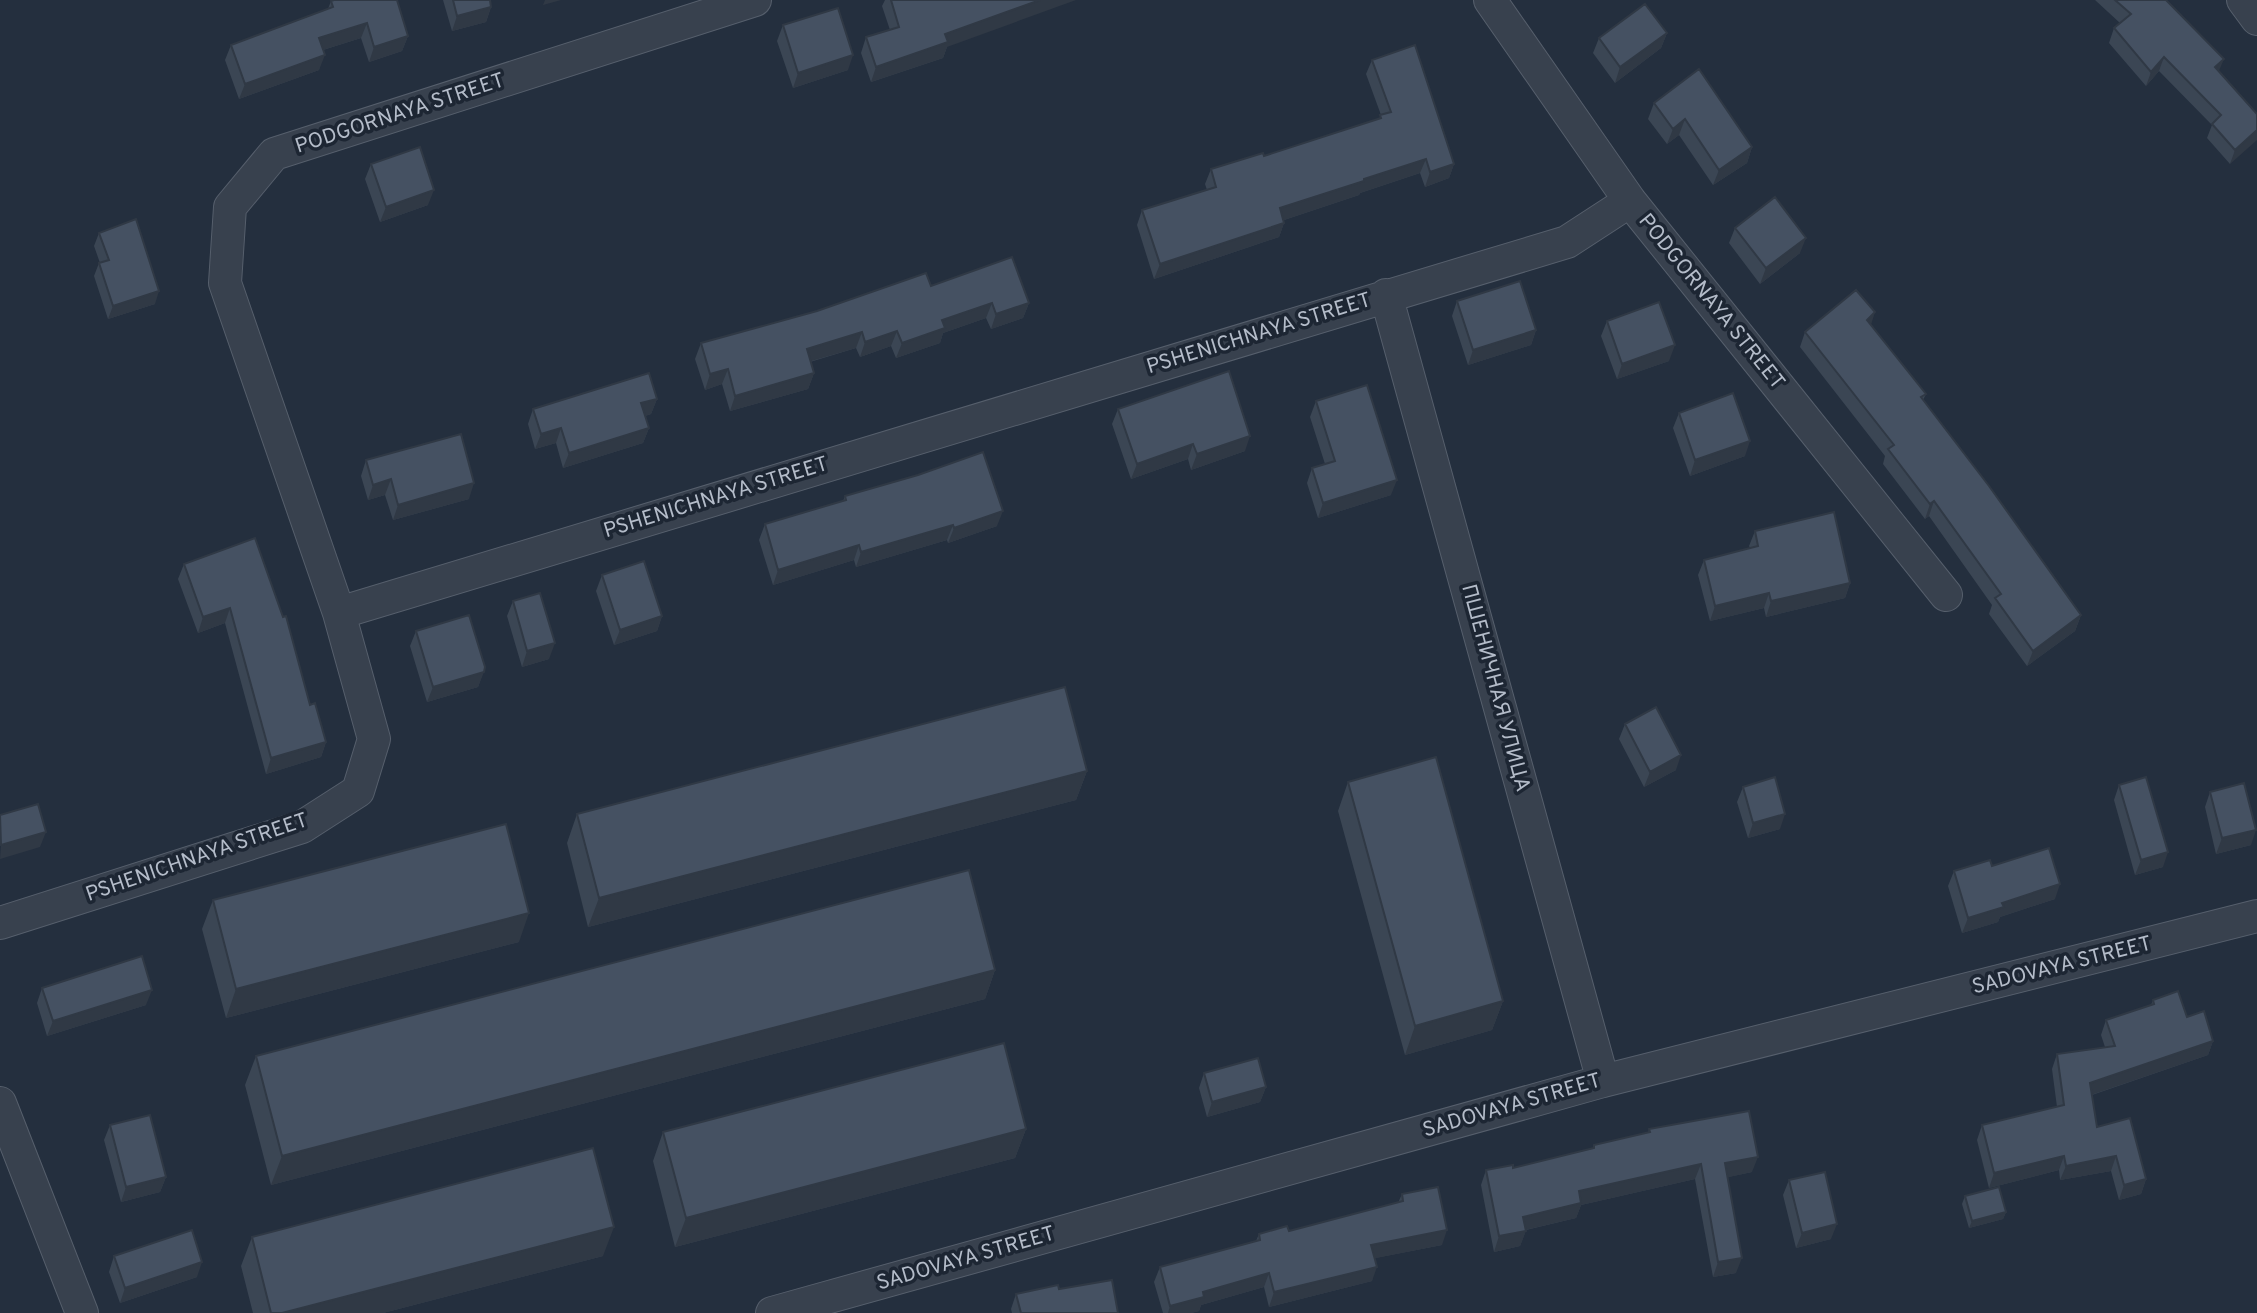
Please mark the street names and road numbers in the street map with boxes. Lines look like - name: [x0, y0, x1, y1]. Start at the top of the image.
- street label: PODGORNAYA STREET: [292, 67, 508, 161]
- street label: PODGORNAYA STREET: [1632, 209, 1790, 395]
- street label: PSHENICHNAYA STREET: [1143, 287, 1375, 381]
- street label: PSHENICHNAYA STREET: [600, 451, 832, 545]
- street label: ПШЕНИЧНАЯ УЛИЦА: [1454, 581, 1536, 795]
- street label: PSHENICHNAYA STREET: [82, 807, 312, 909]
- street label: SADOVAYA STREET: [1969, 931, 2155, 1001]
- street label: SADOVAYA STREET: [1420, 1068, 1604, 1144]
- street label: SADOVAYA STREET: [874, 1221, 1058, 1297]

